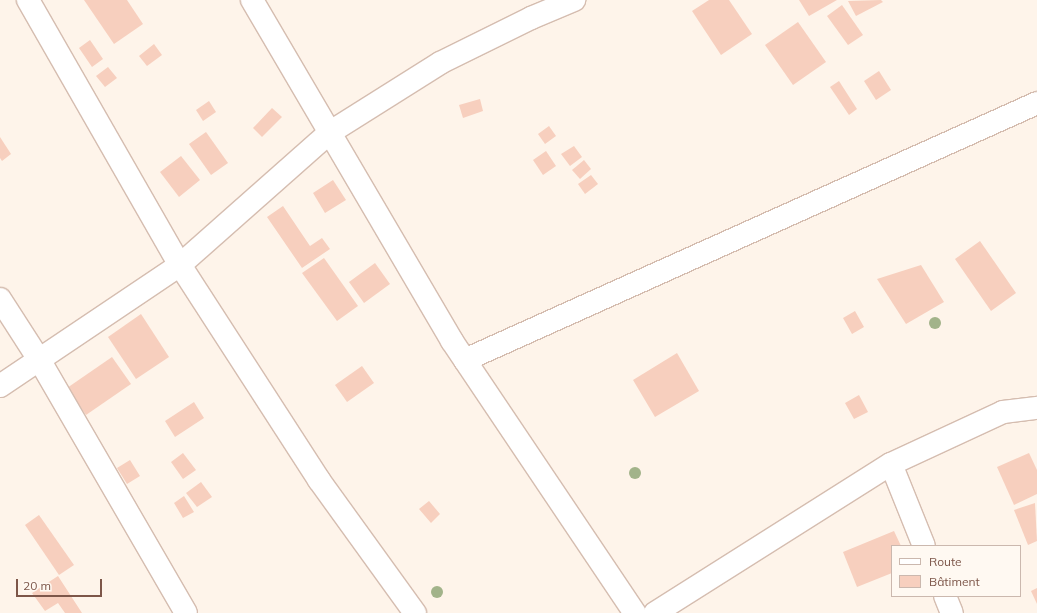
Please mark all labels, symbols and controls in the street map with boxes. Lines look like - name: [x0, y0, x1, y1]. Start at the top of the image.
- legend: [891, 545, 1021, 597]
- text: Route: [929, 554, 962, 569]
- scale bar: [18, 571, 104, 597]
- text: Bâtiment: [929, 574, 980, 589]
- text: 20 m: [23, 578, 51, 593]

